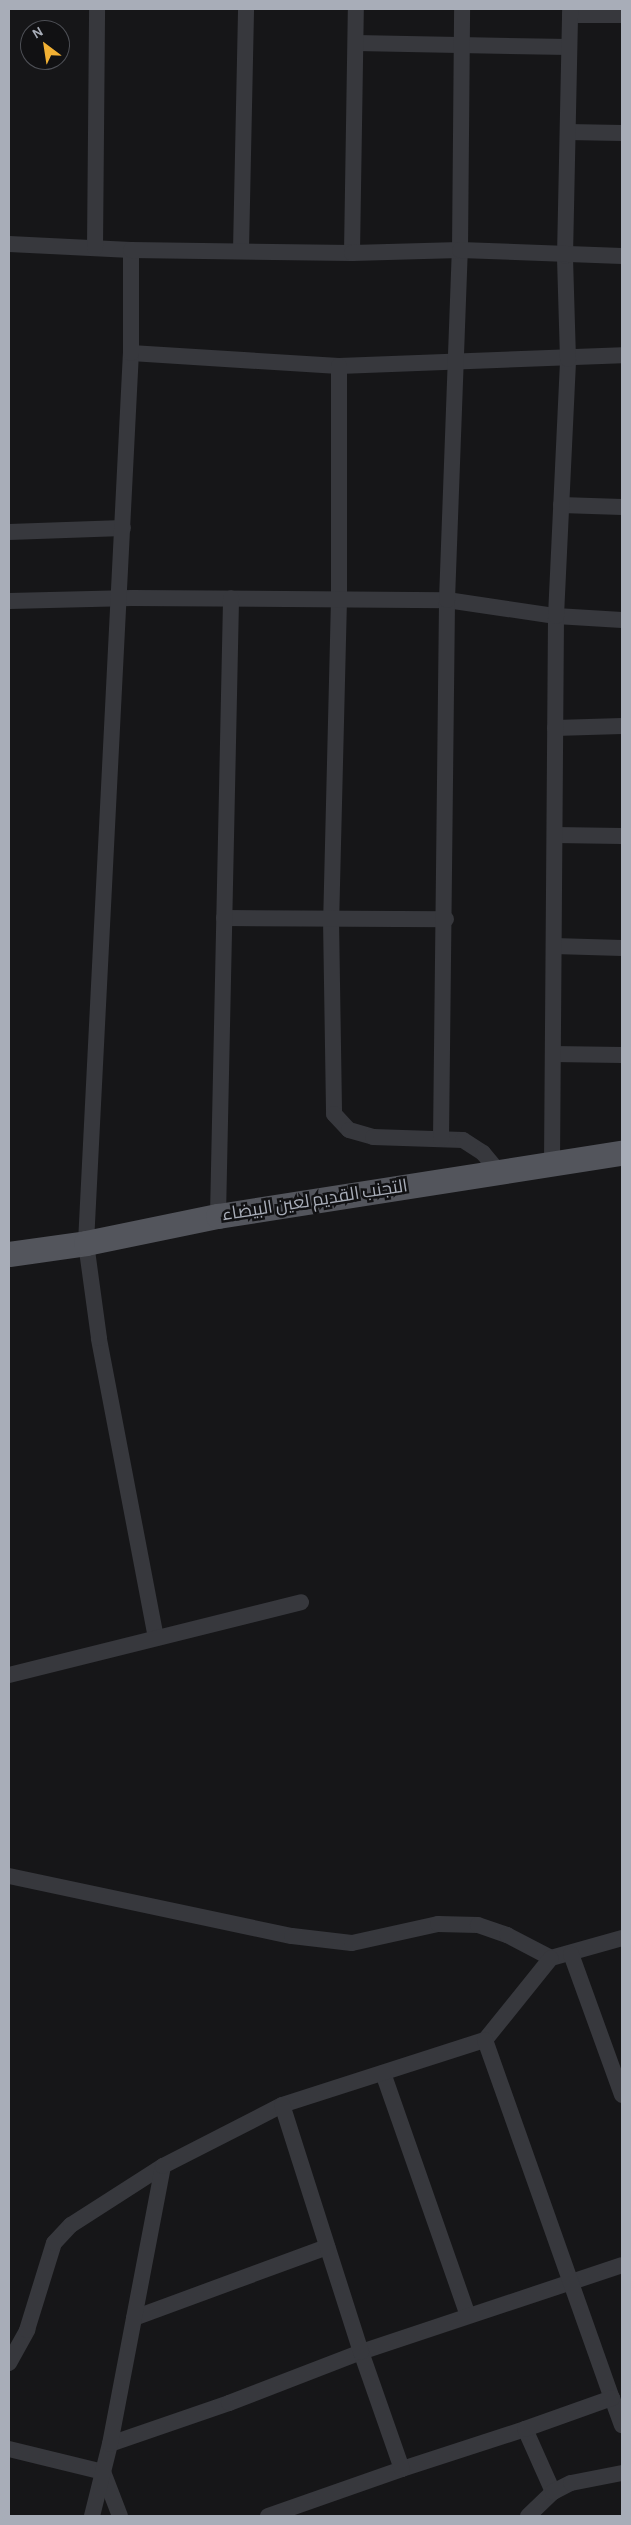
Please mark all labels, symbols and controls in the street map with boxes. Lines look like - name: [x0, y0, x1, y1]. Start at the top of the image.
- north arrow: [20, 20, 70, 70]
- text: N: [30, 24, 46, 42]
- street label: التجنب القديم لعين البيضاء: [221, 1176, 409, 1226]

